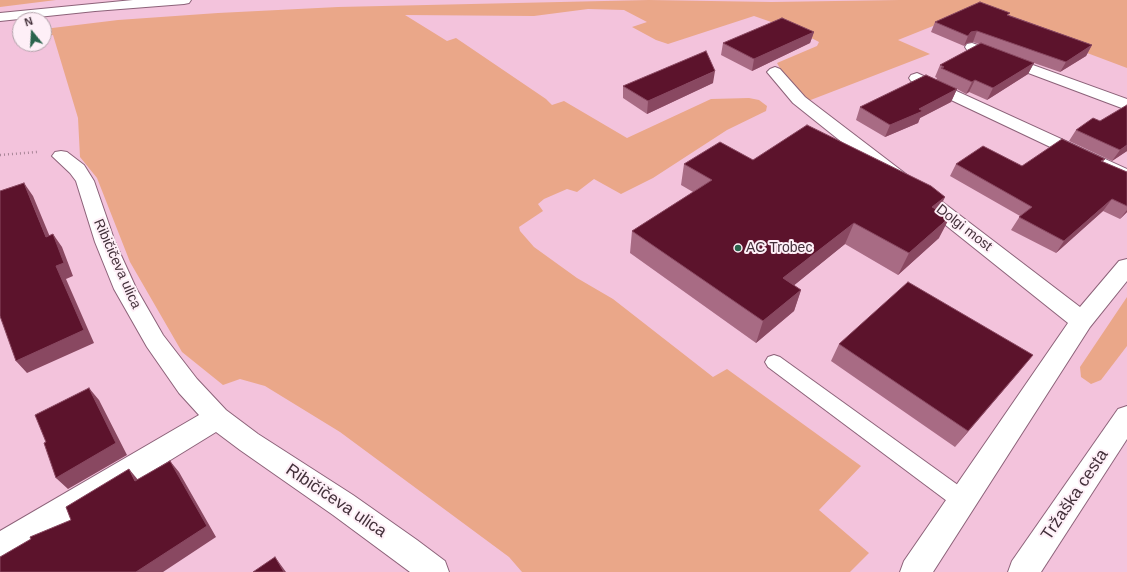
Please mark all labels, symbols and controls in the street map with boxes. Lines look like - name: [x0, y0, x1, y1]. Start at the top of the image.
- north arrow: [12, 12, 52, 52]
- text: N: [23, 15, 34, 28]
- street label: Dolgi most: [933, 201, 995, 255]
- street label: Ribičičeva ulica: [90, 217, 144, 311]
- place label: AC Trobec: [746, 240, 812, 256]
- marker: AC Trobec: [733, 243, 743, 253]
- street label: Tržaška cesta: [1037, 446, 1113, 544]
- street label: Ribičičeva ulica: [282, 460, 390, 542]

